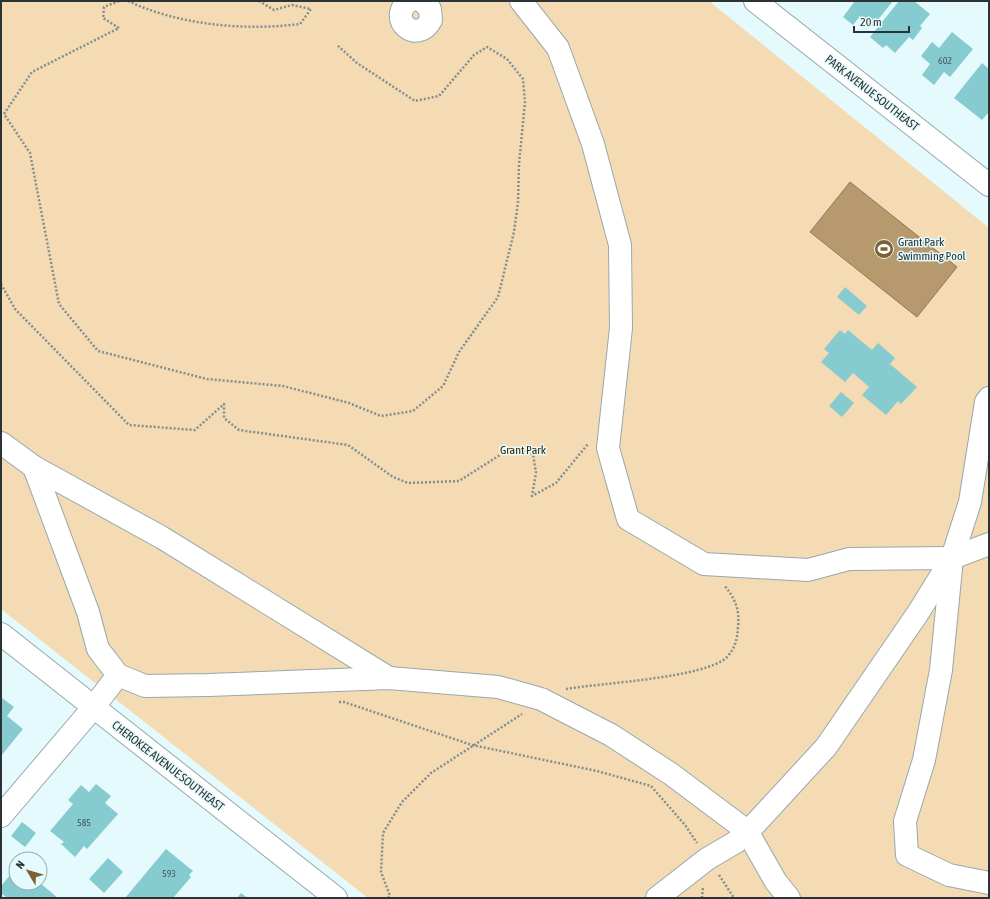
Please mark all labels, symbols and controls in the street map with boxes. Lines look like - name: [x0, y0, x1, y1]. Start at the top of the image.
- scale bar: [854, 8, 909, 34]
- text: 20 m: [860, 15, 882, 29]
- street label: PARK AVENUE SOUTHEAST: [822, 52, 922, 134]
- house number: 602: [938, 55, 952, 66]
- place label: Grant Park Swimming Pool: [898, 235, 967, 263]
- sports icon: Grant Park Swimming Pool: [873, 238, 895, 260]
- park label: Grant Park: [500, 443, 547, 457]
- street label: CHEROKEE AVENUE SOUTHEAST: [109, 718, 227, 815]
- house number: 585: [77, 817, 91, 828]
- north arrow: [8, 851, 48, 891]
- text: N: [13, 859, 27, 871]
- house number: 593: [162, 868, 176, 879]

